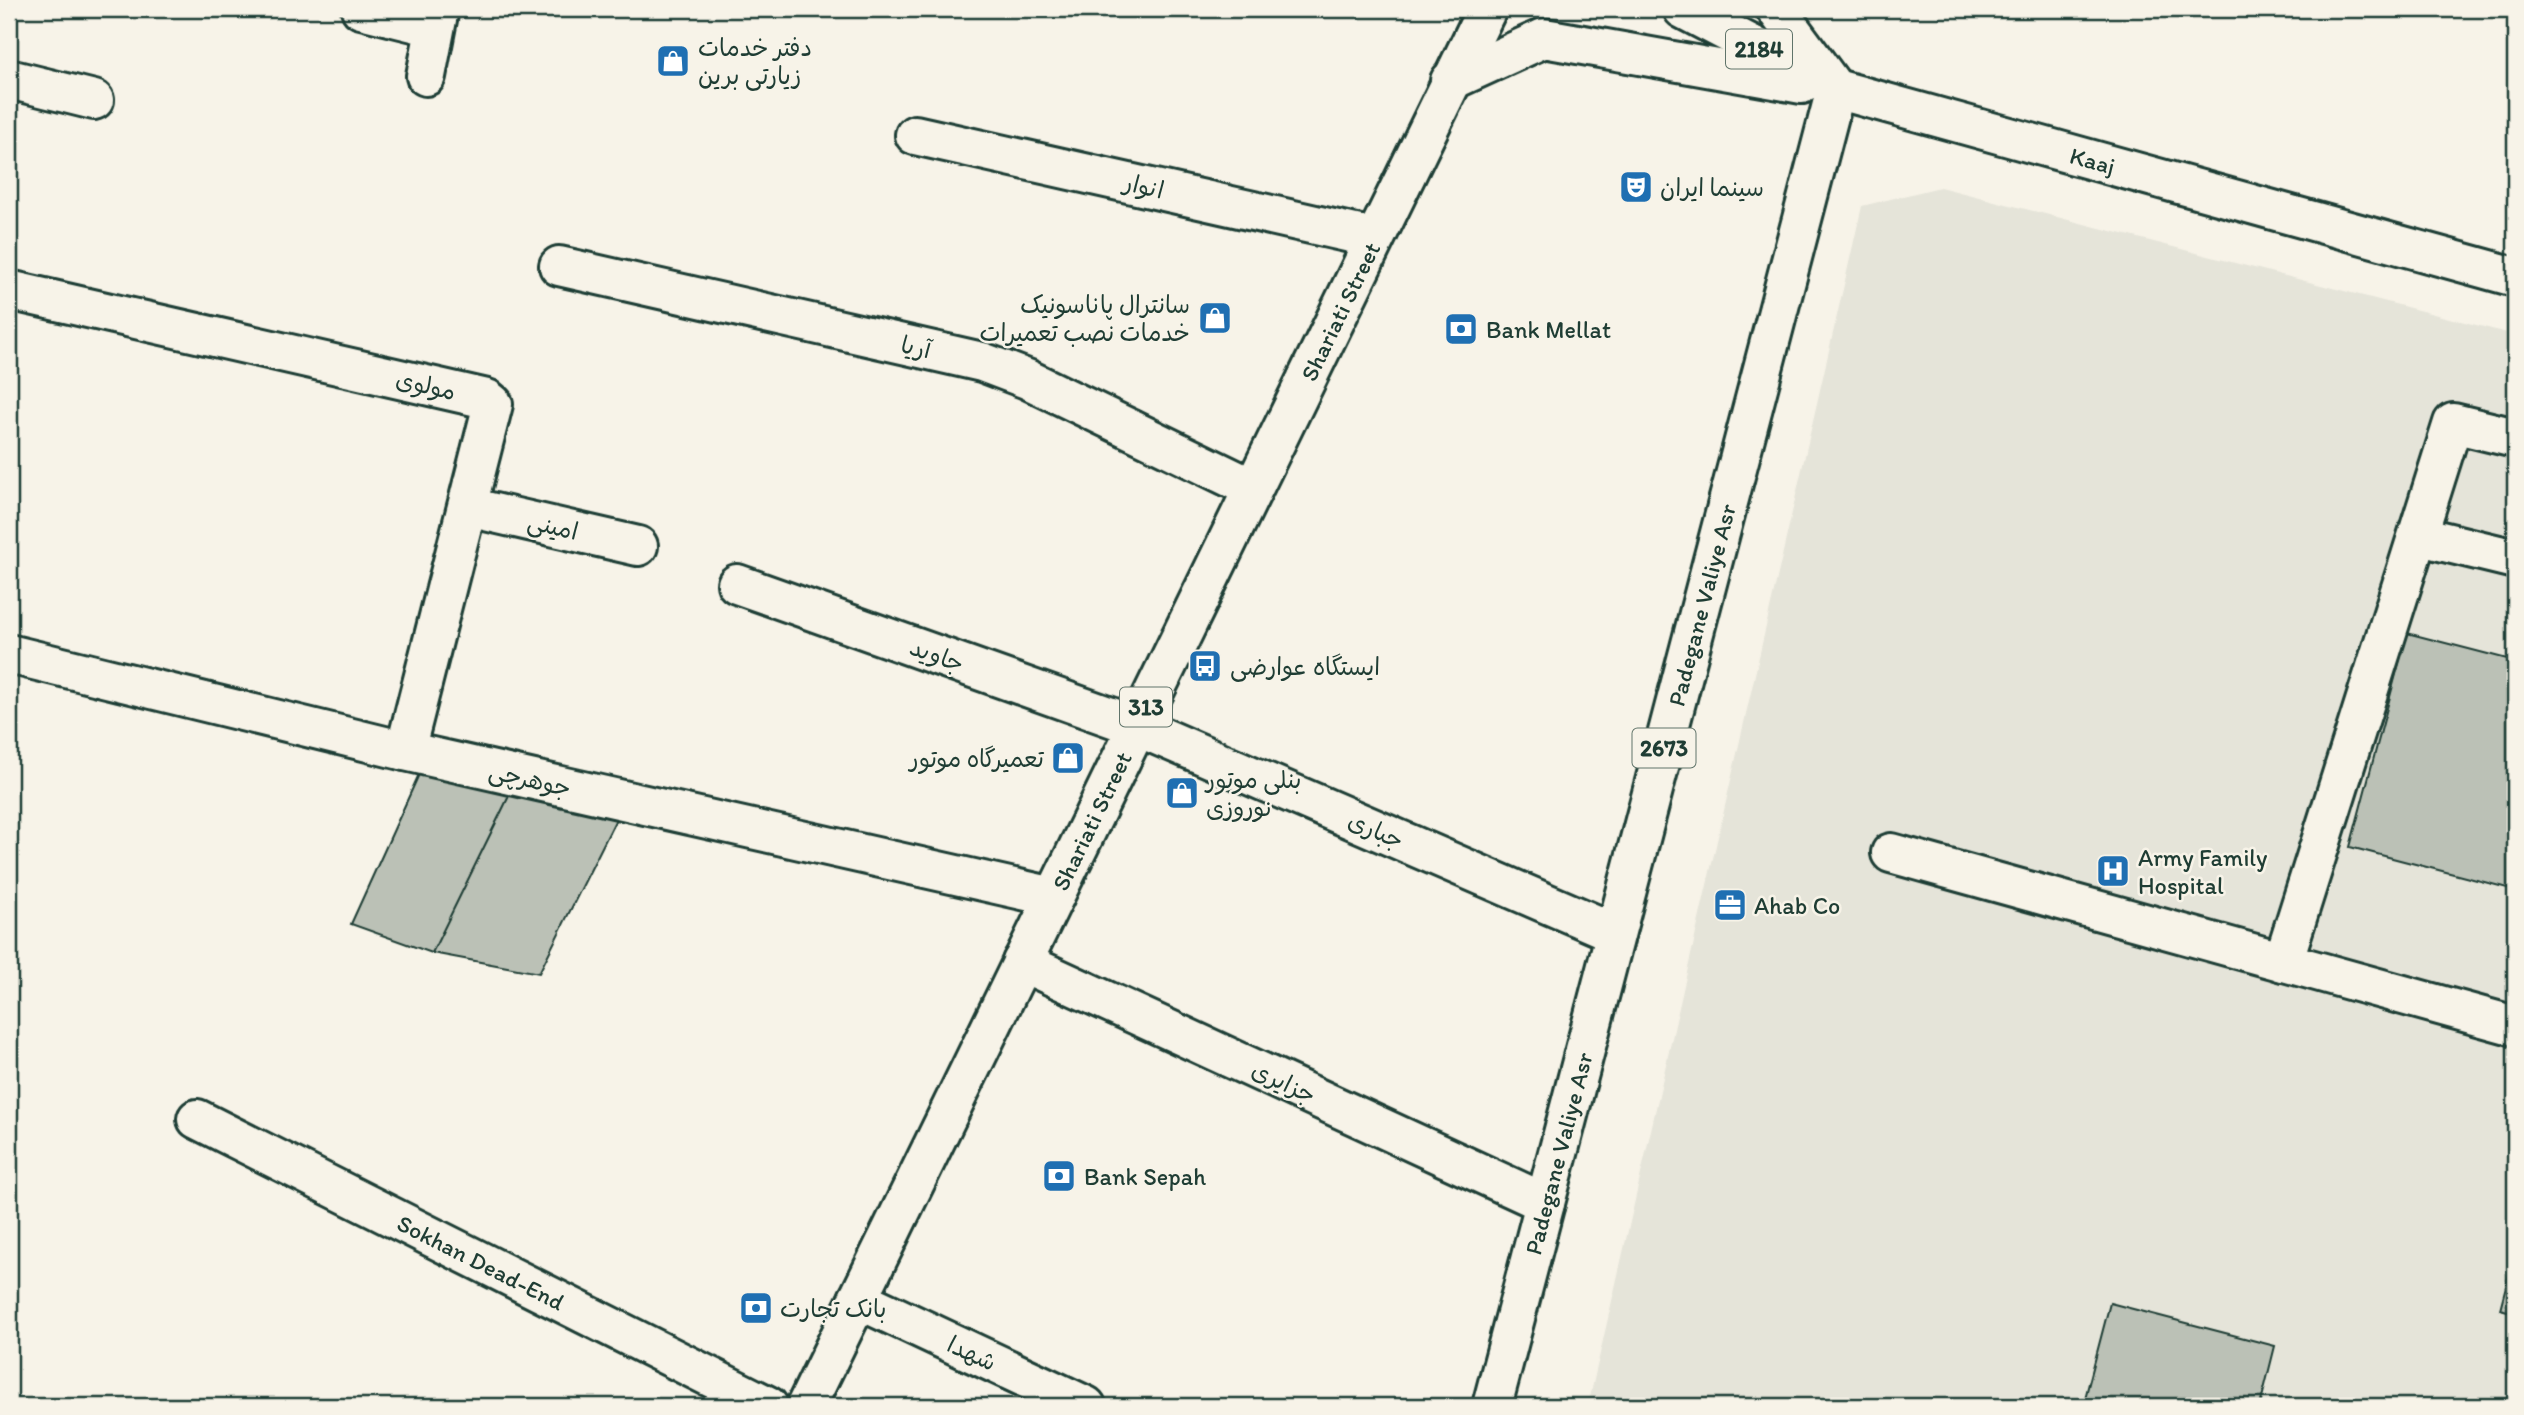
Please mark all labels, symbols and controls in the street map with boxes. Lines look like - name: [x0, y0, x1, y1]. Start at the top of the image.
- road number: 2184: [1726, 30, 1792, 68]
- place label: دفتر خدمات زیارتی برین: [698, 33, 812, 91]
- shop icon: دفتر خدمات زیارتی برین: [654, 42, 692, 80]
- street label: Kaaj: [2067, 140, 2119, 180]
- street label: انوار: [1119, 167, 1167, 206]
- theatre icon: سینما ایران: [1617, 168, 1655, 206]
- place label: سینما ایران: [1660, 173, 1764, 202]
- street label: Shariati Street: [1294, 237, 1386, 385]
- place label: سانترال پاناسونیک خدمات نصب تعمیرات: [979, 290, 1190, 347]
- shop icon: سانترال پاناسونیک خدمات نصب تعمیرات: [1196, 299, 1234, 337]
- bank icon: Bank Mellat: [1442, 310, 1480, 348]
- place label: Bank Mellat: [1486, 315, 1611, 344]
- street label: آریا: [898, 329, 935, 365]
- street label: مولوی: [393, 364, 459, 407]
- street label: Padegane Valiye Asr: [1661, 500, 1742, 709]
- street label: امینی: [525, 506, 581, 547]
- street label: جاوید: [906, 632, 968, 678]
- bus stop icon: ایستگاه عوارضی: [1186, 647, 1224, 685]
- place label: ایستگاه عوارضی: [1230, 652, 1380, 682]
- road number: 313: [1120, 688, 1172, 726]
- road number: 2673: [1632, 728, 1696, 768]
- shop icon: تعمیرگاه موتور: [1049, 739, 1087, 777]
- place label: تعمیرگاه موتور: [908, 744, 1045, 774]
- street label: Shariati Street: [1045, 747, 1137, 895]
- street label: جوهرچی: [486, 756, 574, 803]
- place label: بنلی موتور نوروزی: [1204, 765, 1302, 823]
- shop icon: بنلی موتور نوروزی: [1163, 774, 1201, 812]
- street label: جباری: [1344, 805, 1408, 855]
- place label: Army Family Hospital: [2138, 843, 2268, 900]
- hospital icon: Army Family Hospital: [2094, 852, 2132, 890]
- office icon: Ahab Co: [1711, 886, 1749, 924]
- place label: Ahab Co: [1754, 891, 1840, 920]
- street label: Padegane Valiye Asr: [1518, 1049, 1598, 1258]
- street label: جزایری: [1247, 1055, 1321, 1109]
- bank icon: Bank Sepah: [1040, 1157, 1078, 1195]
- place label: Bank Sepah: [1084, 1162, 1206, 1191]
- street label: Sokhan Dead-End: [393, 1208, 570, 1316]
- bank icon: بانک تجارت: [737, 1289, 775, 1327]
- place label: بانک تجارت: [780, 1294, 886, 1323]
- street label: شهدا: [943, 1329, 1001, 1377]

